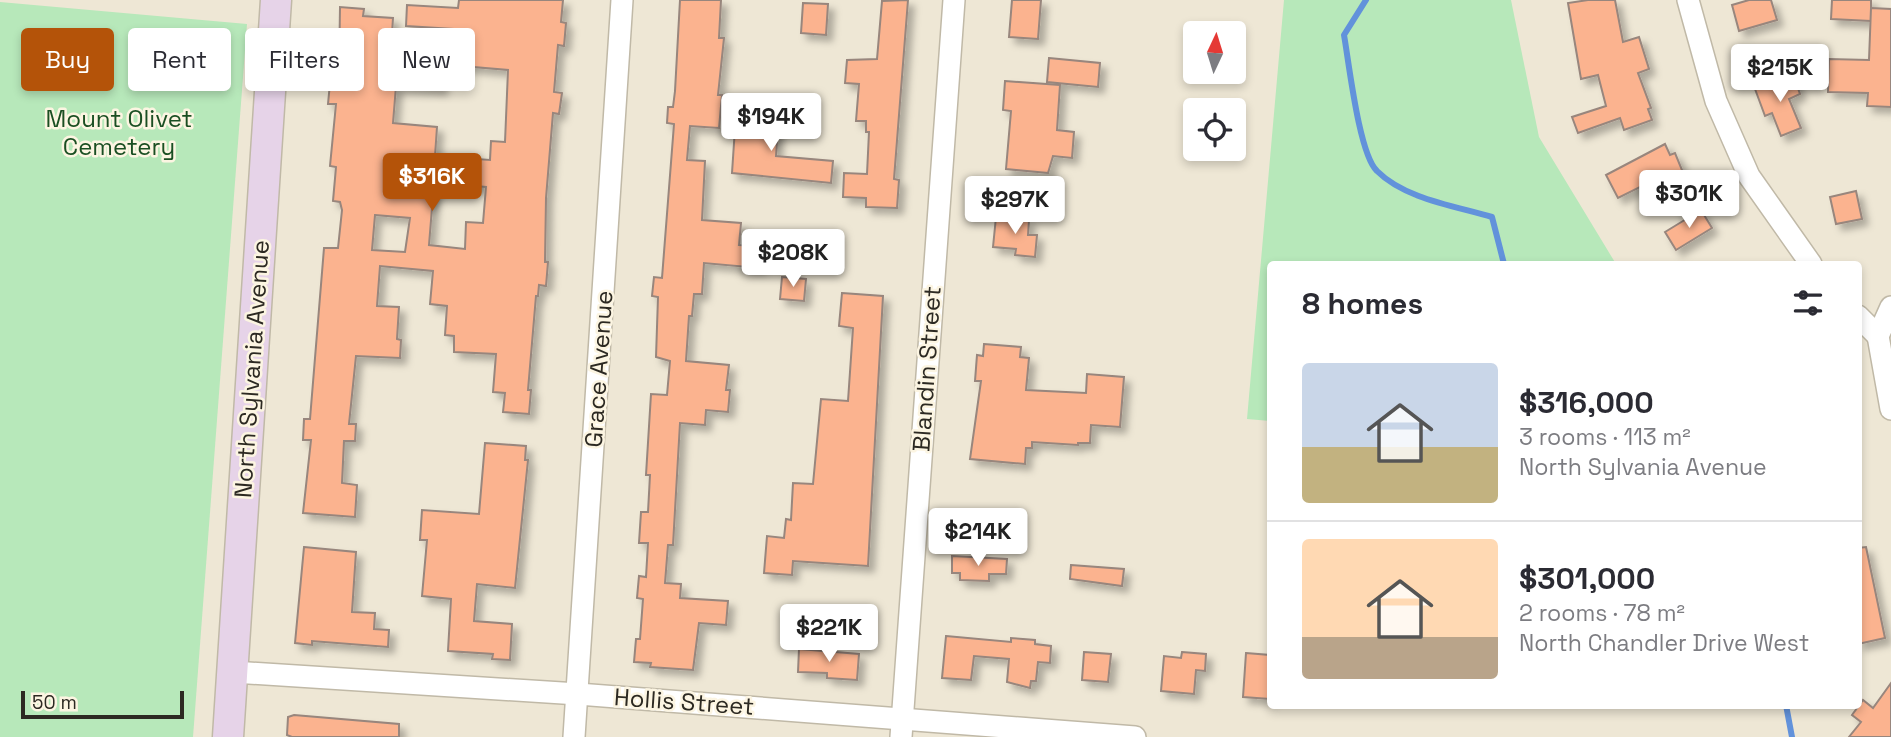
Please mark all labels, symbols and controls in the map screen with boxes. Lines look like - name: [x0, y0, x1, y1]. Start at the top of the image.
- north arrow: [1183, 21, 1246, 84]
- map controls: [1183, 21, 1246, 161]
- chip: Buy: [21, 28, 114, 91]
- chip: Rent: [128, 28, 231, 91]
- chip: Filters: [245, 28, 364, 91]
- chip: New: [378, 28, 475, 91]
- pin: $215K: [1731, 44, 1829, 104]
- text: $215K: [1747, 52, 1813, 82]
- pin: $194K: [722, 94, 820, 153]
- button: locate: [1183, 98, 1246, 161]
- text: $194K: [737, 101, 805, 131]
- park label: Mount Olivet Cemetery: [46, 103, 192, 162]
- pin: $316K: [383, 154, 481, 213]
- text: $316K: [399, 161, 465, 191]
- pin: $301K: [1640, 170, 1738, 230]
- pin: $297K: [966, 176, 1064, 236]
- text: $301K: [1655, 178, 1723, 208]
- text: $297K: [981, 184, 1049, 214]
- pin: $208K: [744, 230, 842, 289]
- text: $208K: [758, 237, 828, 267]
- street label: North Sylvania Avenue: [227, 239, 276, 499]
- text: 8 homes: [1302, 284, 1423, 323]
- icon: filters: [1789, 284, 1827, 322]
- street label: Blandin Street: [905, 285, 948, 453]
- street label: Grace Avenue: [578, 290, 619, 448]
- text: $316,000: [1519, 383, 1654, 422]
- icon: home: [1358, 391, 1442, 475]
- text: 3 rooms · 113 m²: [1519, 422, 1691, 452]
- text: North Sylvania Avenue: [1519, 452, 1767, 482]
- pin: $214K: [929, 508, 1027, 568]
- text: $214K: [944, 516, 1012, 546]
- text: $301,000: [1519, 559, 1655, 598]
- icon: home: [1358, 567, 1442, 651]
- text: 2 rooms · 78 m²: [1519, 598, 1685, 628]
- pin: $221K: [780, 604, 878, 664]
- text: $221K: [796, 612, 862, 642]
- text: North Chandler Drive West: [1519, 628, 1809, 658]
- street label: Hollis Street: [613, 681, 755, 722]
- scale bar: [21, 688, 184, 720]
- text: 50 m: [32, 690, 77, 715]

